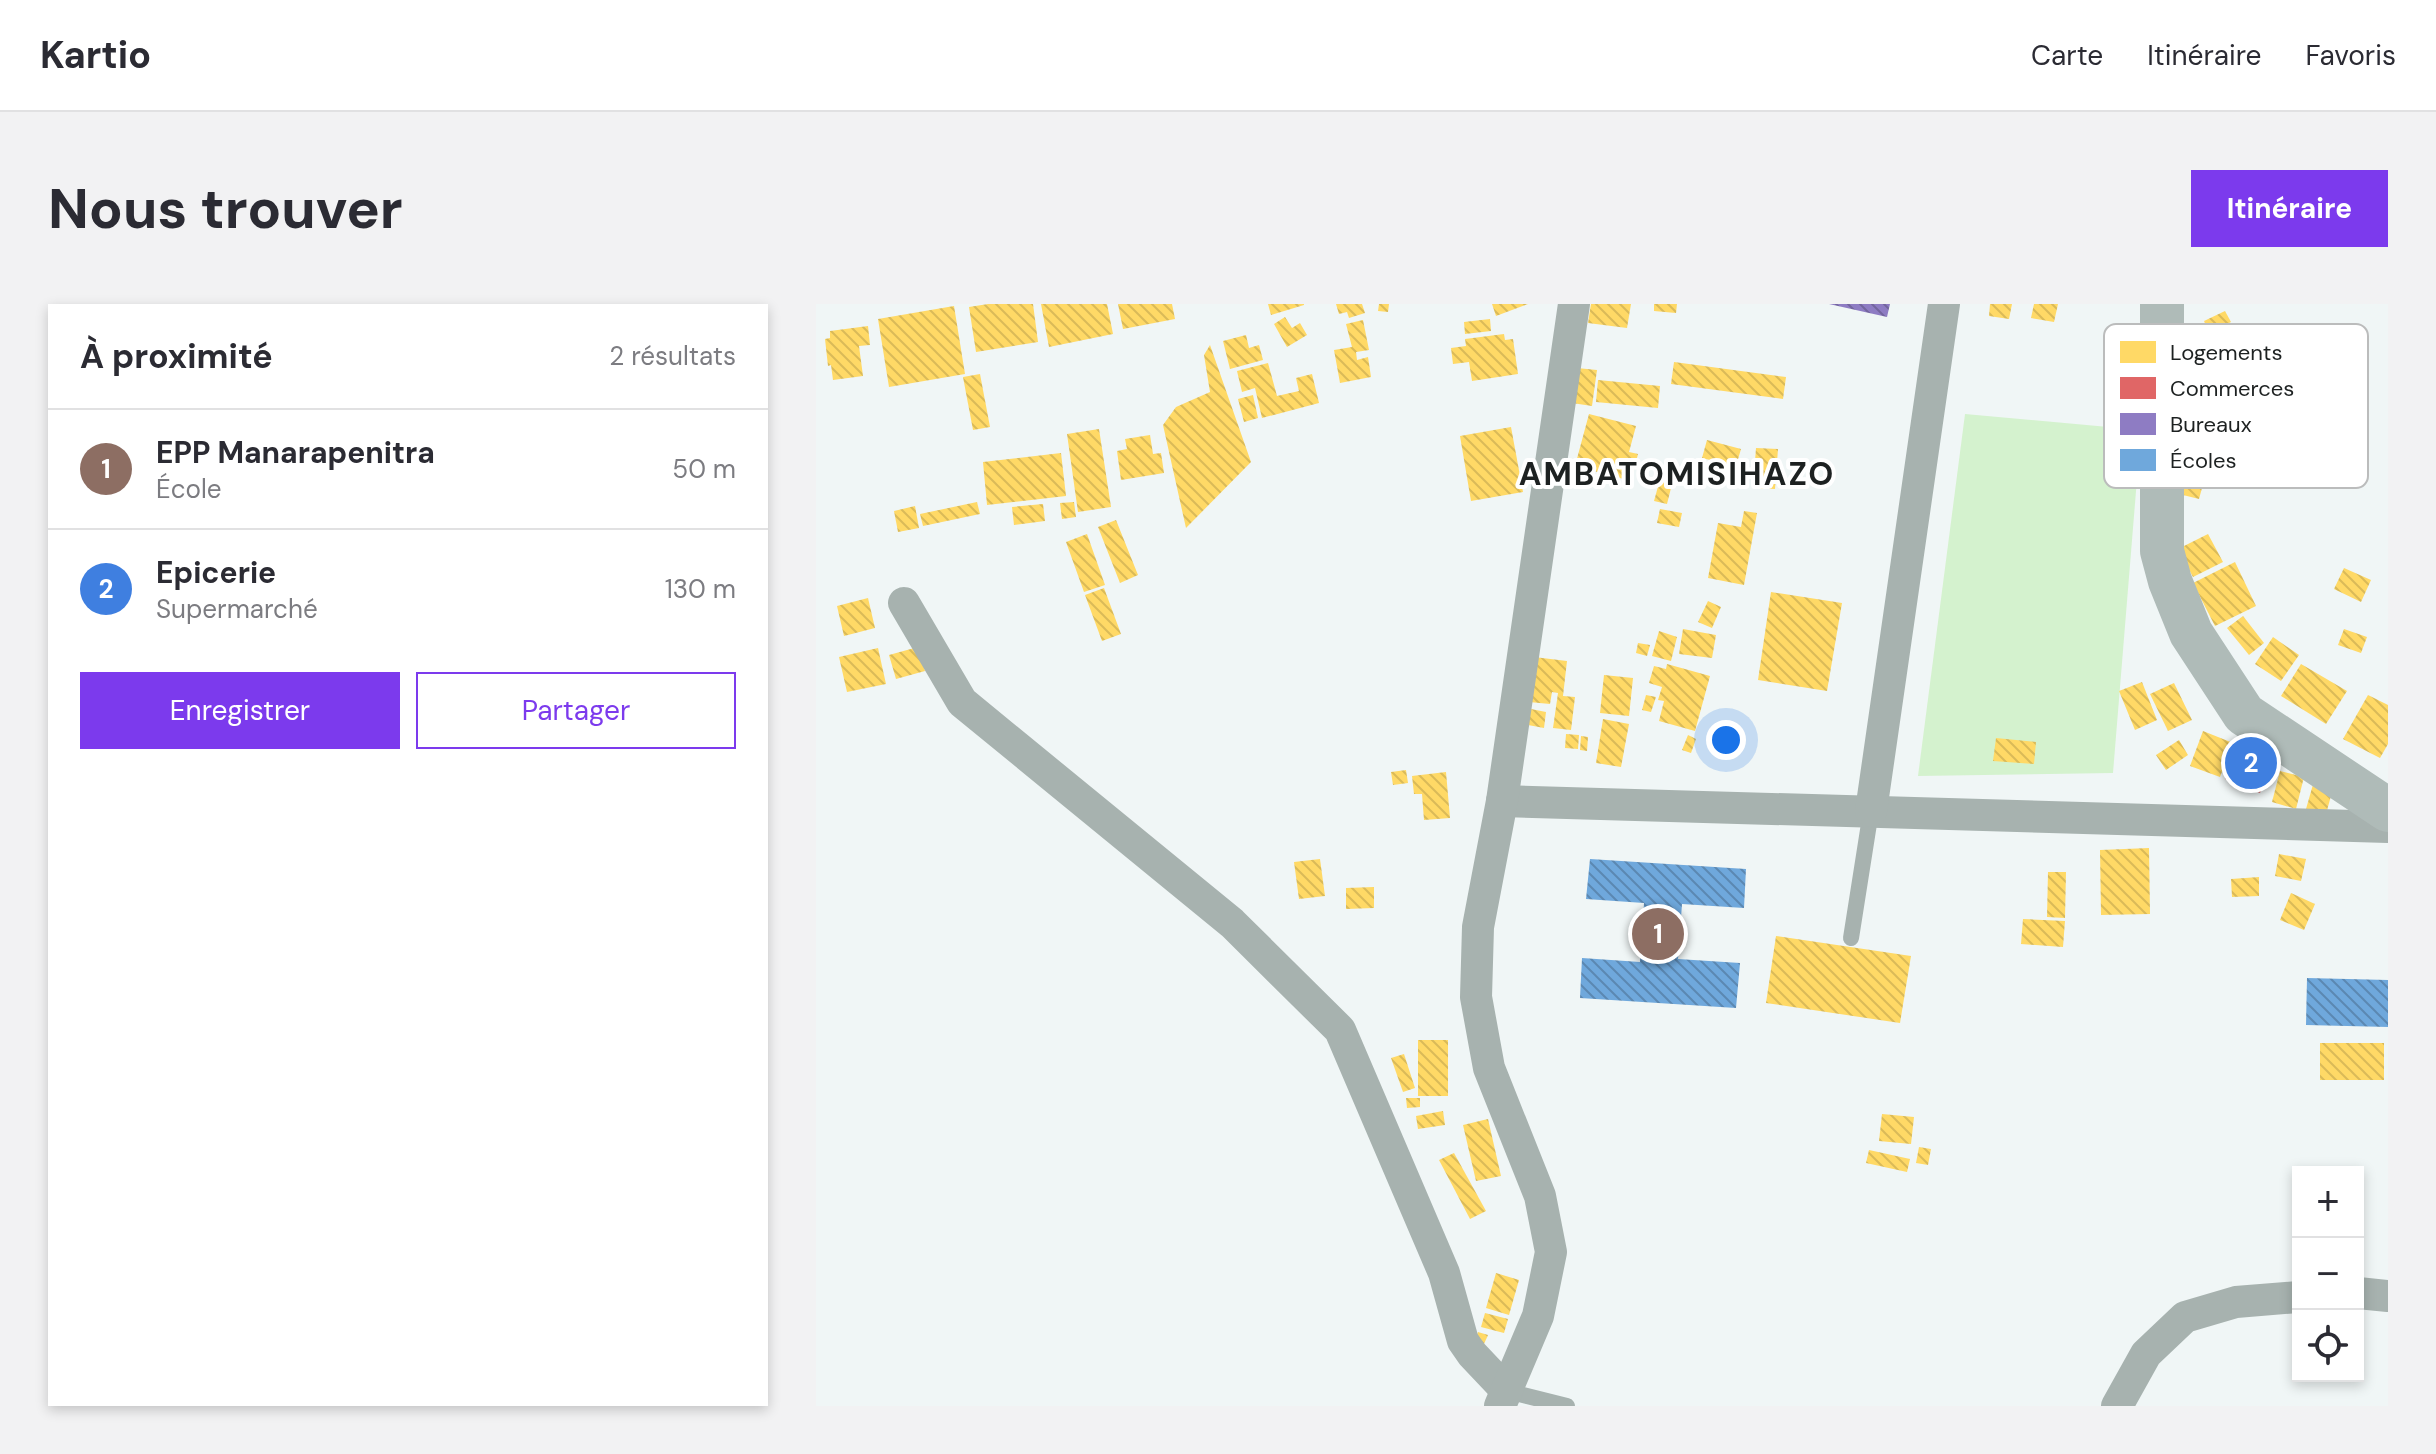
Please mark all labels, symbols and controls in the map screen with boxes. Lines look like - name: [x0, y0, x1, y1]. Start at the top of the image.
- text: Kartio: [40, 30, 151, 80]
- text: Carte: [2031, 37, 2103, 74]
- text: Itinéraire: [2147, 37, 2261, 74]
- text: Favoris: [2305, 37, 2396, 74]
- button: Itinéraire: [2191, 170, 2388, 247]
- text: Nous trouver: [48, 172, 403, 245]
- legend: [2104, 324, 2368, 488]
- text: À proximité: [80, 334, 273, 379]
- text: Logements: [2170, 338, 2282, 367]
- text: 2 résultats: [609, 339, 736, 373]
- text: Commerces: [2170, 374, 2294, 403]
- text: Bureaux: [2170, 410, 2252, 439]
- text: EPP Manarapenitra: [156, 433, 435, 472]
- text: Écoles: [2170, 446, 2237, 475]
- text: 1: [101, 452, 111, 486]
- text: 50 m: [672, 452, 736, 486]
- district label: AMBATOMISIHAZO: [1519, 453, 1835, 495]
- text: École: [156, 472, 222, 506]
- text: Epicerie: [156, 553, 276, 592]
- text: 2: [98, 572, 114, 606]
- text: 130 m: [665, 572, 736, 606]
- text: Supermarché: [156, 592, 318, 626]
- button: Enregistrer: [80, 672, 400, 749]
- button: Partager: [416, 672, 736, 749]
- your location: [1706, 720, 1746, 760]
- pin: 2: [2225, 733, 2277, 793]
- pin: 1: [1632, 904, 1684, 964]
- map controls: [2292, 1166, 2364, 1382]
- button: +: [2292, 1166, 2364, 1238]
- button: −: [2292, 1238, 2364, 1310]
- button: locate: [2292, 1310, 2364, 1382]

